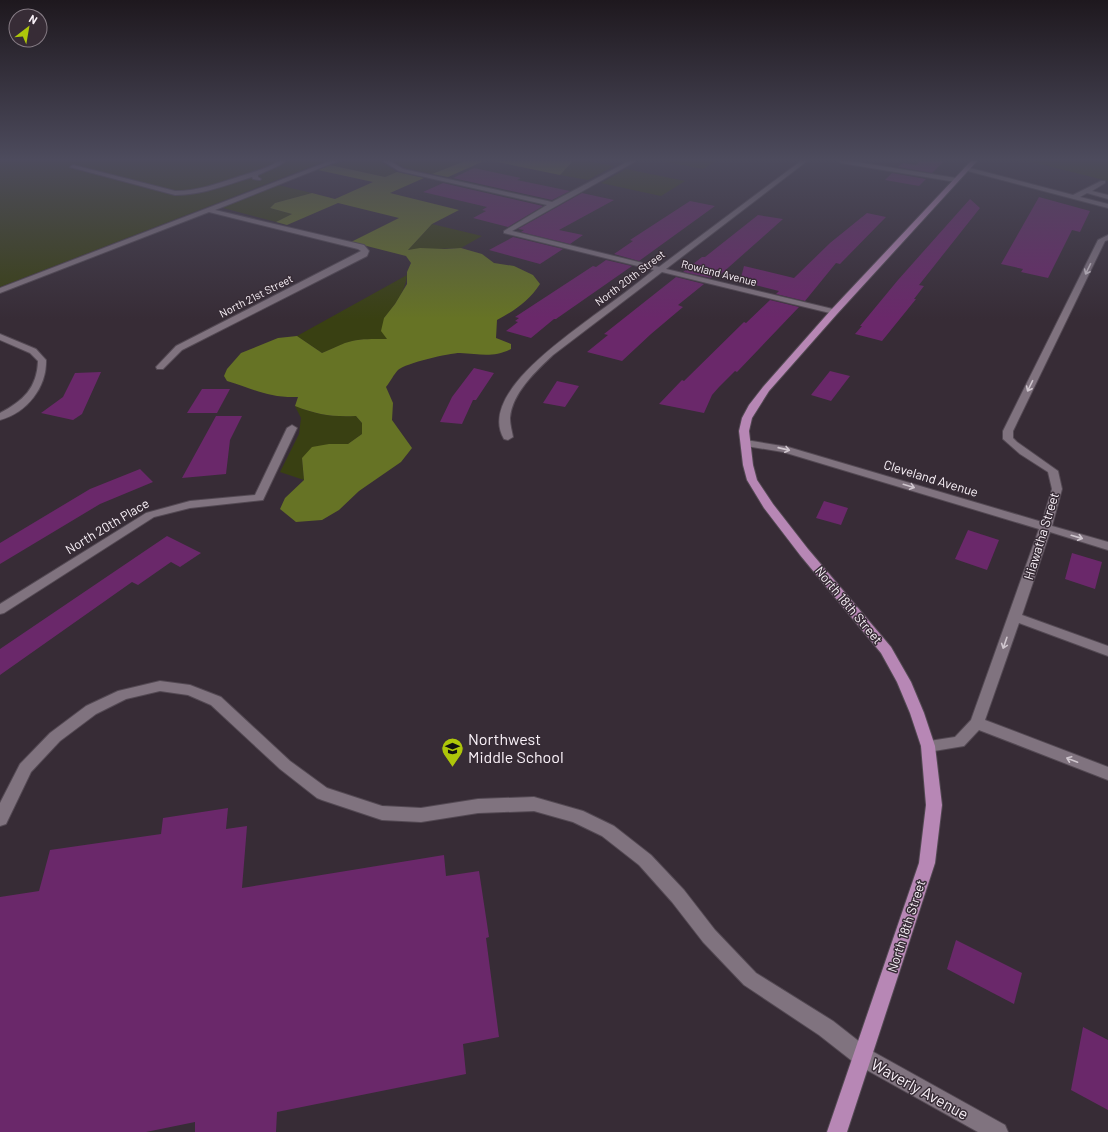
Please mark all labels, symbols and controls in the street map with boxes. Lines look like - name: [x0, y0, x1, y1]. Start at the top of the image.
- north arrow: [8, 8, 48, 48]
- text: N: [27, 12, 40, 26]
- street label: North 20th Street: [592, 247, 667, 308]
- street label: Rowland Avenue: [680, 257, 758, 288]
- one-way arrow: [1084, 263, 1091, 275]
- street label: North 21st Street: [217, 271, 295, 320]
- one-way arrow: [1026, 380, 1033, 392]
- one-way arrow: [777, 446, 790, 454]
- street label: Cleveland Avenue: [882, 456, 980, 500]
- one-way arrow: [902, 483, 915, 490]
- street label: Hiawatha Street: [1020, 490, 1062, 582]
- street label: North 20th Place: [62, 495, 152, 557]
- one-way arrow: [1070, 533, 1083, 541]
- street label: North 18th Street: [812, 563, 886, 647]
- one-way arrow: [1001, 637, 1009, 649]
- place label: Northwest Middle School: [468, 729, 564, 766]
- school or university icon: Northwest Middle School: [440, 735, 466, 768]
- one-way arrow: [1066, 755, 1078, 763]
- street label: North 18th Street: [884, 878, 928, 974]
- street label: Waverly Avenue: [868, 1054, 972, 1123]

